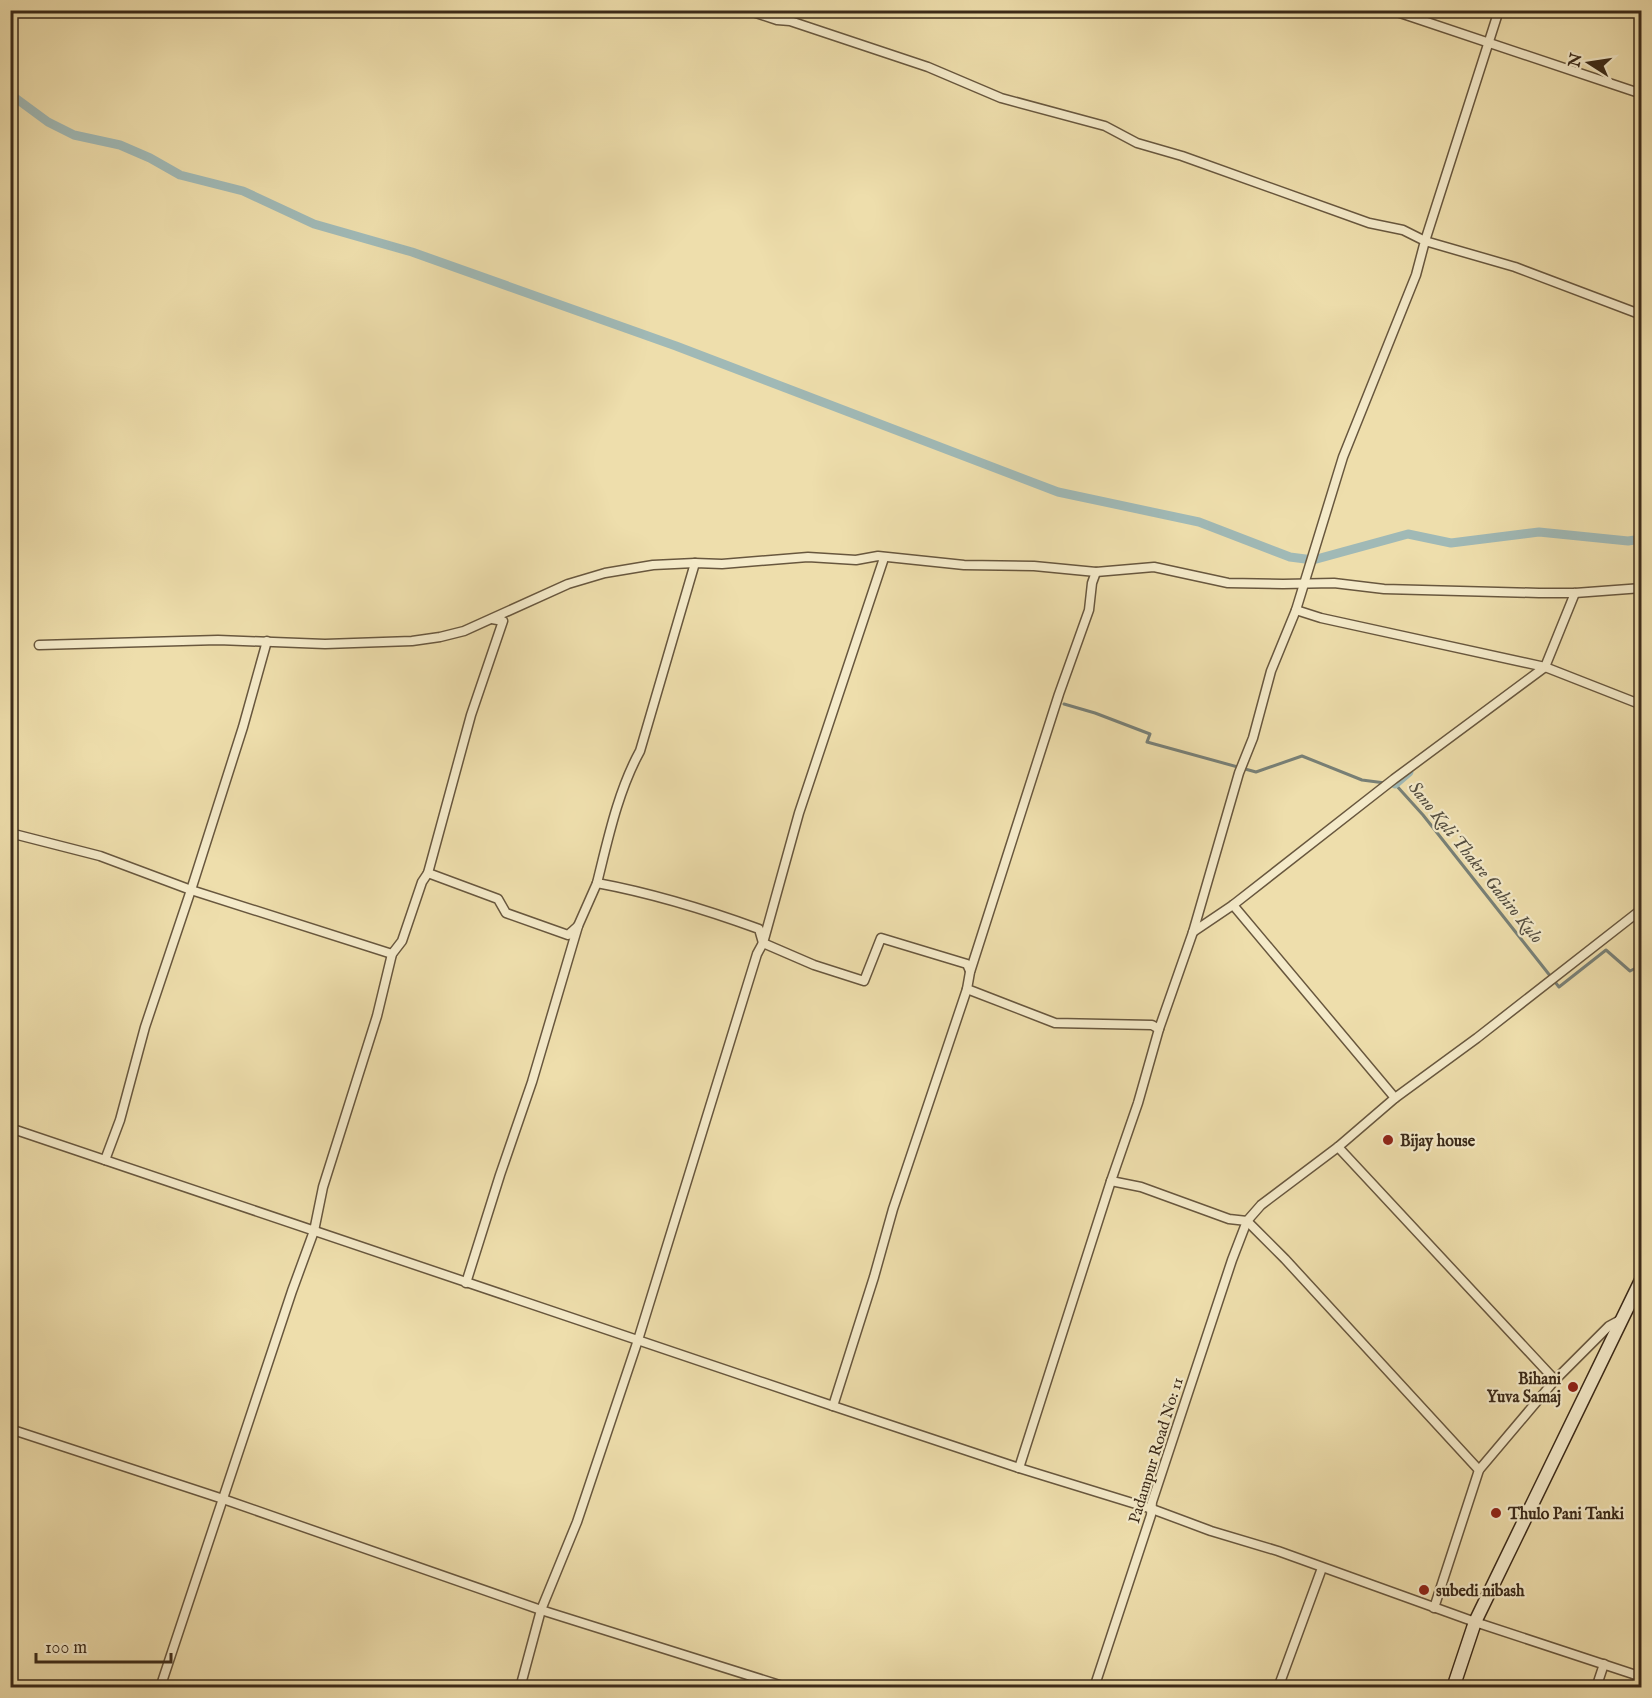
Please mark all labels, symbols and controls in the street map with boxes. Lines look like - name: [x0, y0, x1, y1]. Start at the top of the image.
- north arrow: [1559, 33, 1619, 93]
- text: N: [1565, 51, 1588, 70]
- water label: Sano Kali Thakre Gahiro Kulo: [1402, 777, 1547, 949]
- place label: Bijay house: [1400, 1132, 1476, 1152]
- marker: Bijay house: [1381, 1133, 1395, 1147]
- place label: Bihani Yuva Samaj: [1487, 1370, 1562, 1408]
- street label: Padampur Road No: 11: [1125, 1375, 1189, 1526]
- marker: Bihani Yuva Samaj: [1566, 1380, 1580, 1394]
- place label: Thulo Pani Tanki: [1507, 1505, 1625, 1525]
- marker: Thulo Pani Tanki: [1489, 1506, 1503, 1520]
- place label: subedi nibash: [1436, 1582, 1525, 1602]
- marker: subedi nibash: [1417, 1583, 1431, 1597]
- scale bar: [36, 1626, 171, 1664]
- text: 100 m: [45, 1637, 87, 1660]

